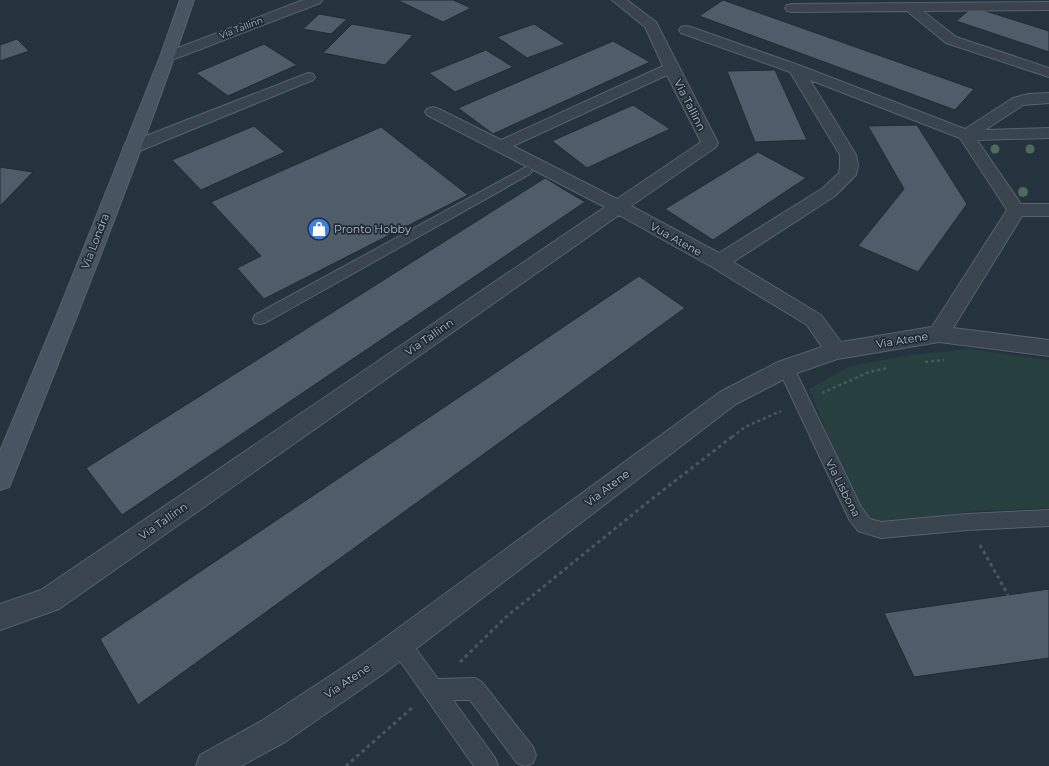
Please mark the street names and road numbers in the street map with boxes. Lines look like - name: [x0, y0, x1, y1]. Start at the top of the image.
- street label: Via Tallinn: [217, 14, 264, 41]
- street label: Via Tallinn: [671, 77, 709, 133]
- street label: Via Londra: [78, 211, 112, 271]
- street label: Vua Atene: [648, 219, 705, 259]
- street label: Via Tallinn: [402, 315, 456, 359]
- street label: Via Atene: [875, 329, 929, 351]
- street label: Via Lisbona: [822, 457, 864, 519]
- street label: Via Atene: [582, 466, 633, 509]
- street label: Via Tallinn: [136, 499, 190, 543]
- street label: Via Atene: [321, 660, 373, 702]

